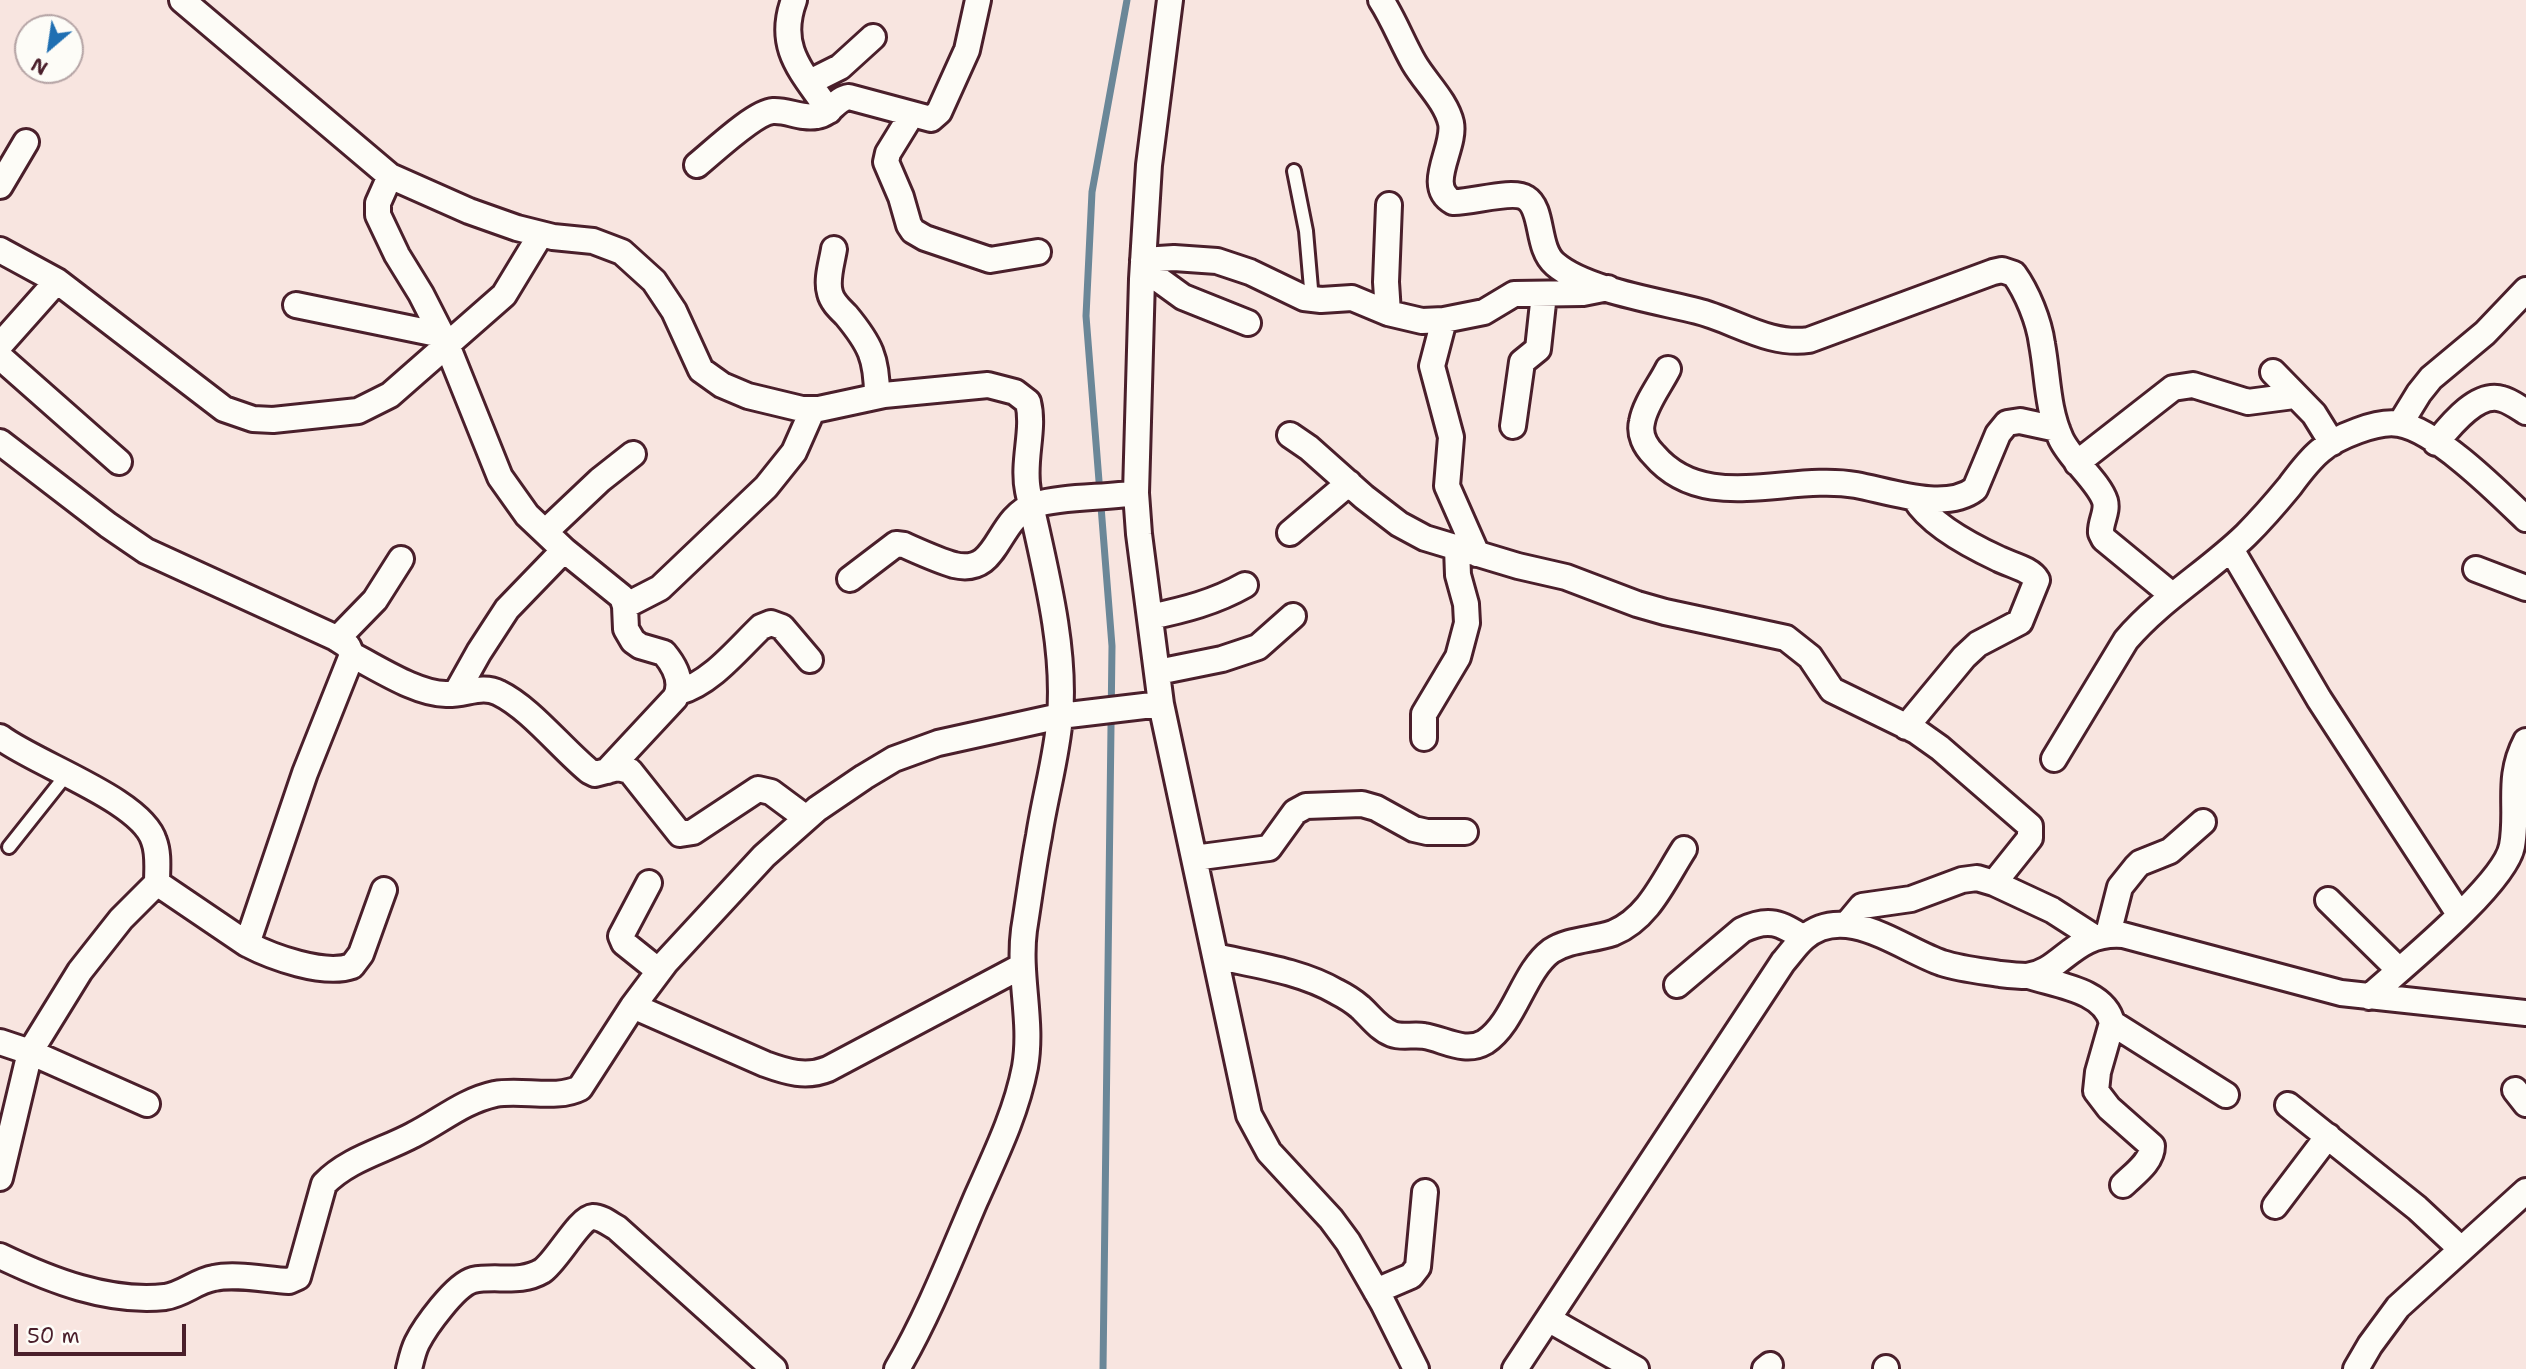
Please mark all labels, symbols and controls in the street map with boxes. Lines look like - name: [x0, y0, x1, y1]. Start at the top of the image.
- north arrow: [14, 14, 84, 84]
- text: N: [27, 51, 52, 81]
- scale bar: [18, 1310, 189, 1354]
- text: 50 m: [27, 1322, 80, 1350]

